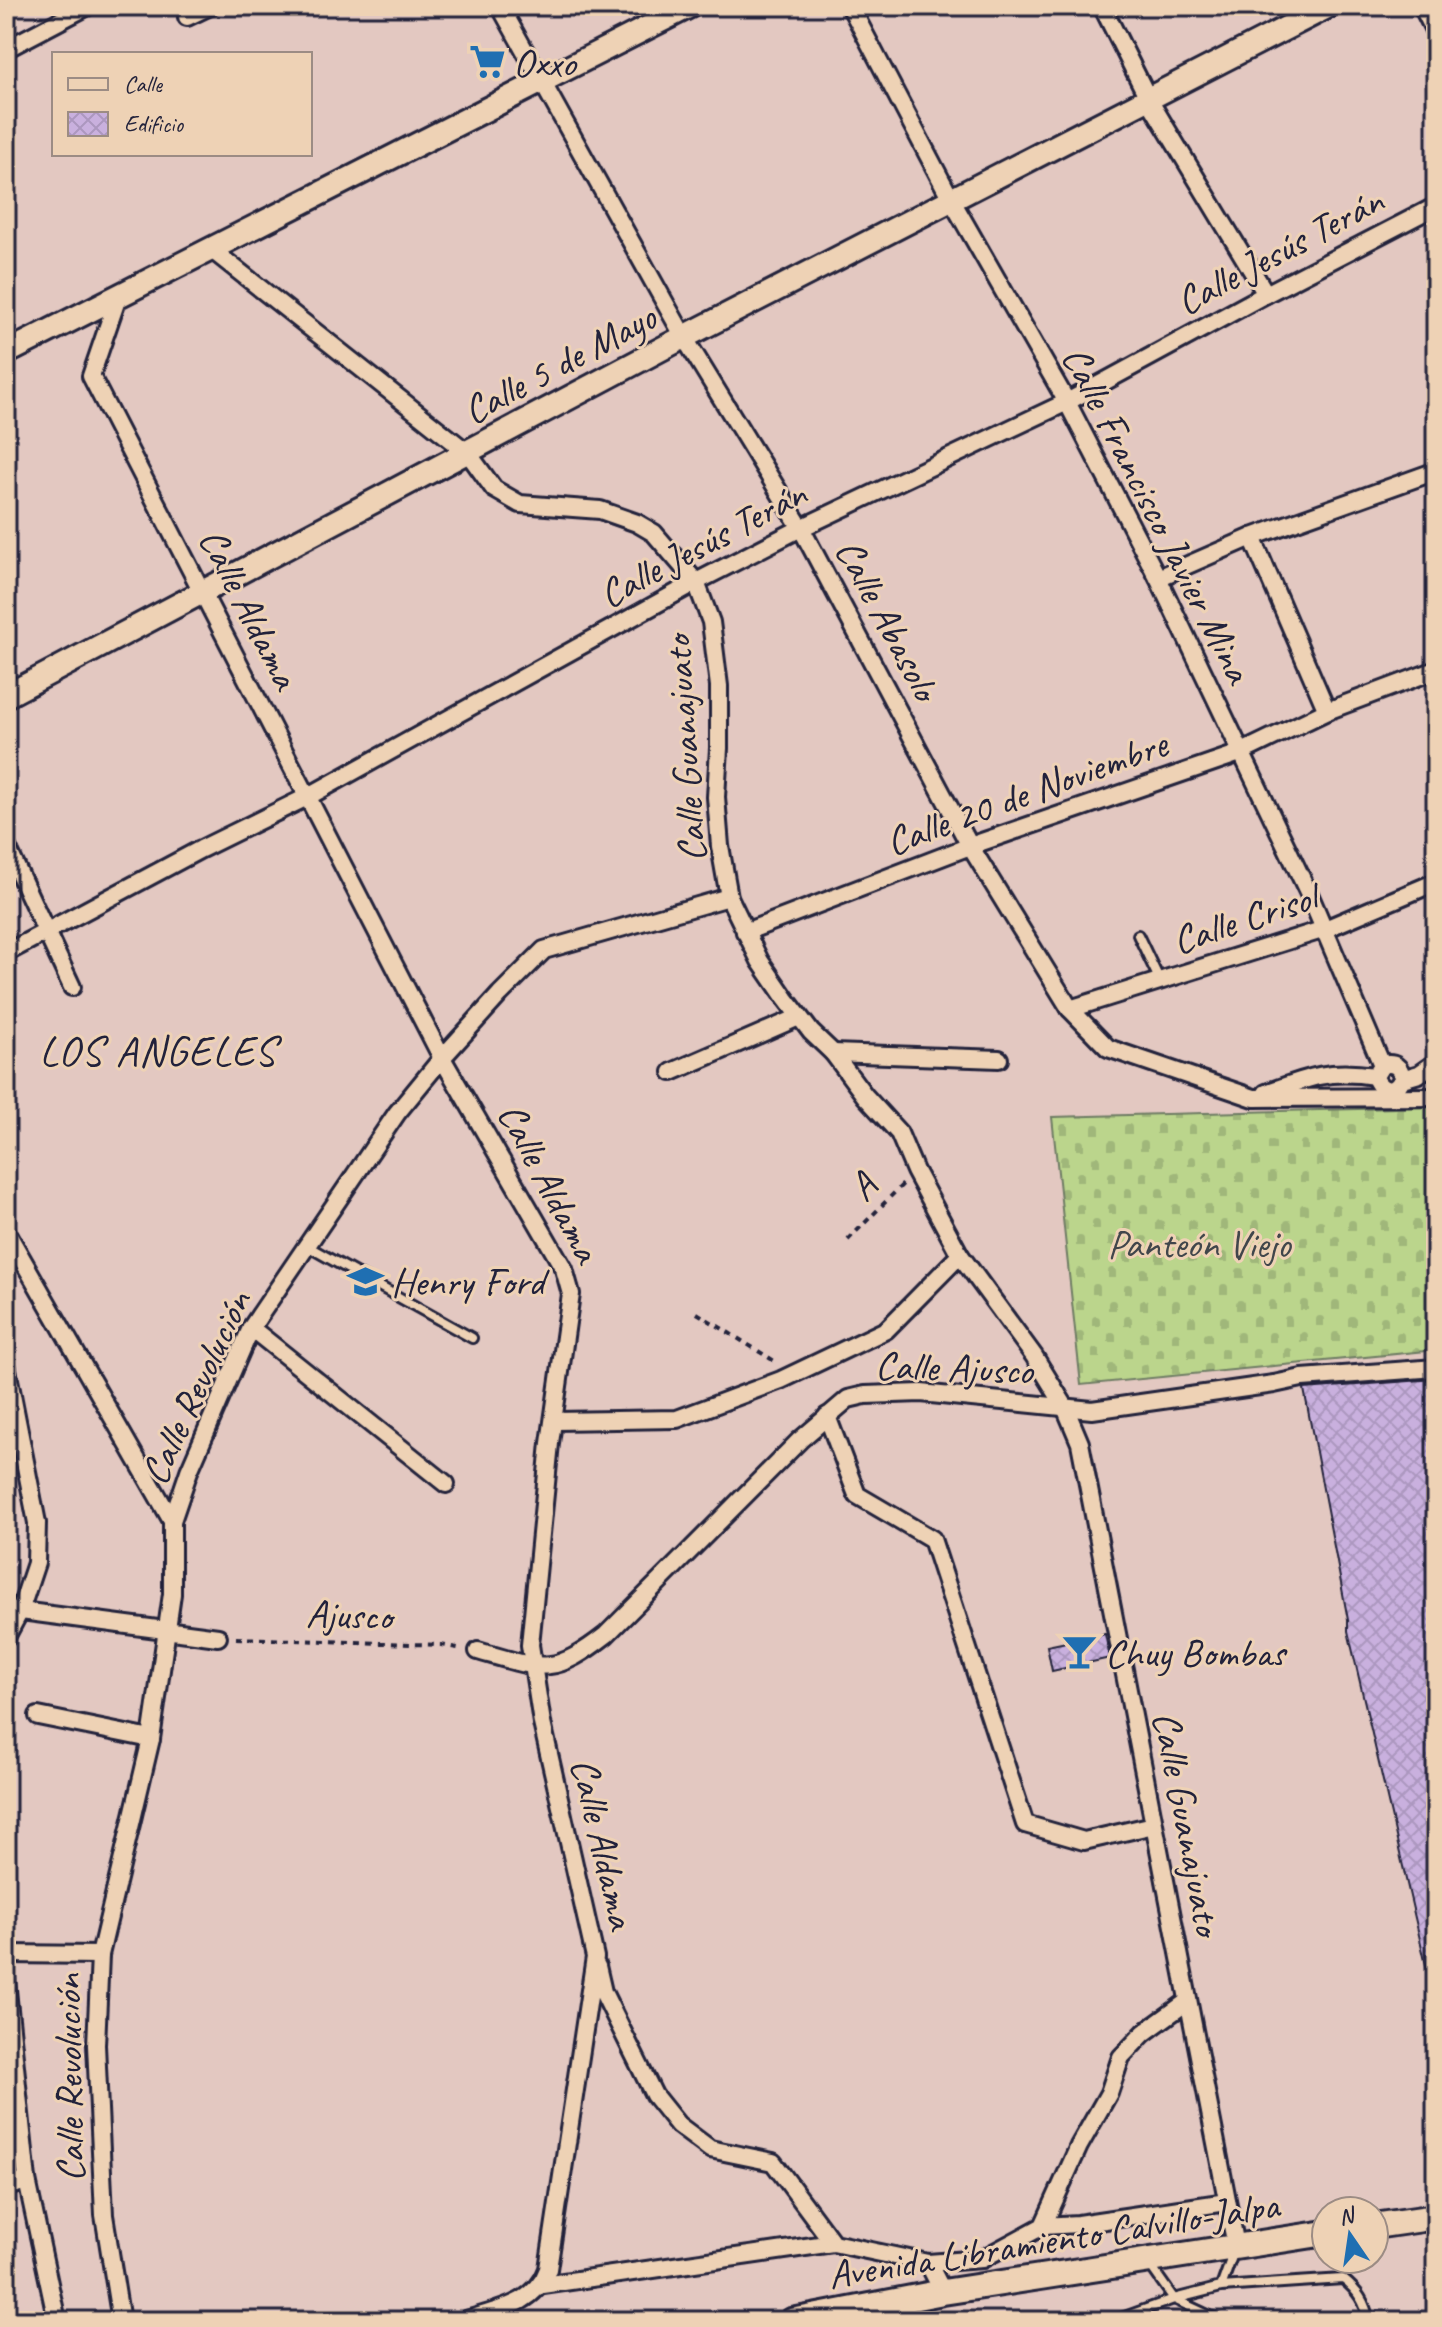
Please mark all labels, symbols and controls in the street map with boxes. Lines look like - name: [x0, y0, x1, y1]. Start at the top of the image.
- place label: Oxxo: [513, 38, 577, 88]
- supermarket icon: Oxxo: [468, 43, 506, 81]
- legend: [52, 52, 312, 156]
- text: Calle: [124, 69, 164, 99]
- text: Edificio: [124, 109, 185, 139]
- street label: Calle Jesús Terán: [1167, 175, 1392, 326]
- street label: Calle 5 de Mayo: [454, 291, 666, 436]
- street label: Calle Francisco Javier Mina: [1051, 338, 1265, 693]
- street label: Calle Jesús Terán: [590, 468, 815, 619]
- street label: Calle Aldama: [187, 520, 312, 699]
- street label: Calle Abasolo: [824, 530, 952, 712]
- street label: Calle Guanajuato: [652, 630, 718, 864]
- street label: Calle 20 de Noviembre: [879, 718, 1177, 867]
- street label: Calle Crisol: [1166, 870, 1328, 966]
- district label: LOS ANGELES: [39, 1025, 282, 1078]
- street label: Calle Aldama: [486, 1094, 613, 1273]
- street label: A: [838, 1161, 889, 1211]
- park label: Panteón Viejo: [1108, 1219, 1292, 1269]
- place label: Henry Ford: [391, 1257, 551, 1307]
- school or university icon: Henry Ford: [346, 1262, 384, 1300]
- street label: Calle Revolución: [129, 1282, 263, 1492]
- street label: Calle Ajusco: [874, 1340, 1035, 1396]
- street label: Ajusco: [305, 1589, 397, 1642]
- place label: Chuy Bombas: [1105, 1628, 1288, 1678]
- bar icon: Chuy Bombas: [1060, 1633, 1098, 1671]
- street label: Calle Guanajuato: [1141, 1707, 1234, 1943]
- street label: Calle Aldama: [559, 1753, 647, 1936]
- street label: Calle Revolución: [42, 1973, 96, 2182]
- street label: Avenida Libramiento Calvillo-Jalpa: [824, 2179, 1285, 2300]
- north arrow: [1310, 2195, 1390, 2275]
- text: N: [1336, 2201, 1359, 2232]

